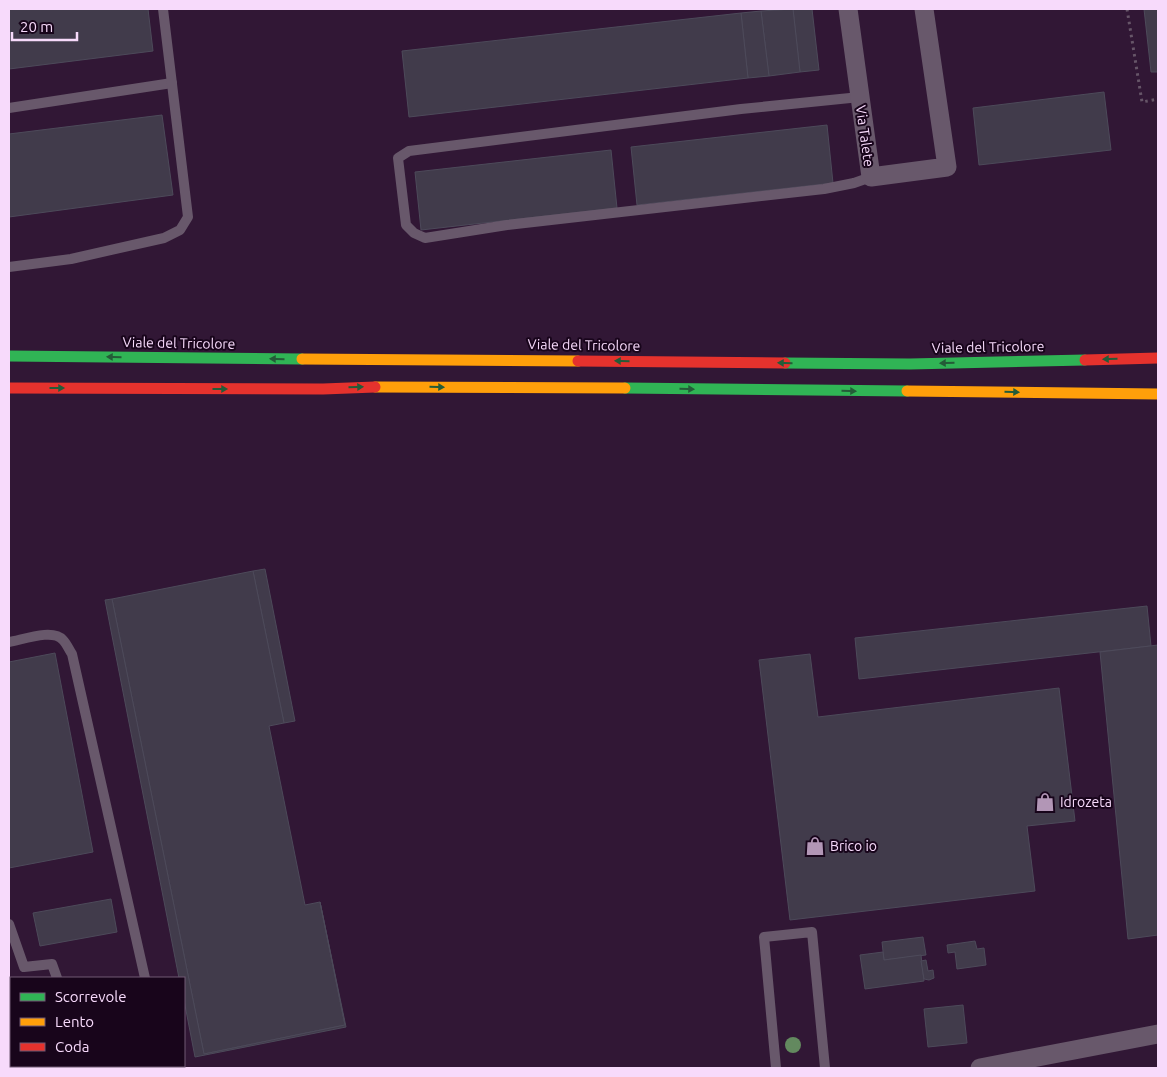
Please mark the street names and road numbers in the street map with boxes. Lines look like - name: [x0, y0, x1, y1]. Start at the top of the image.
- street label: Via Talete: [853, 104, 877, 168]
- street label: Viale del Tricolore: [122, 334, 236, 352]
- street label: Viale del Tricolore: [527, 336, 641, 354]
- street label: Viale del Tricolore: [931, 338, 1045, 356]

